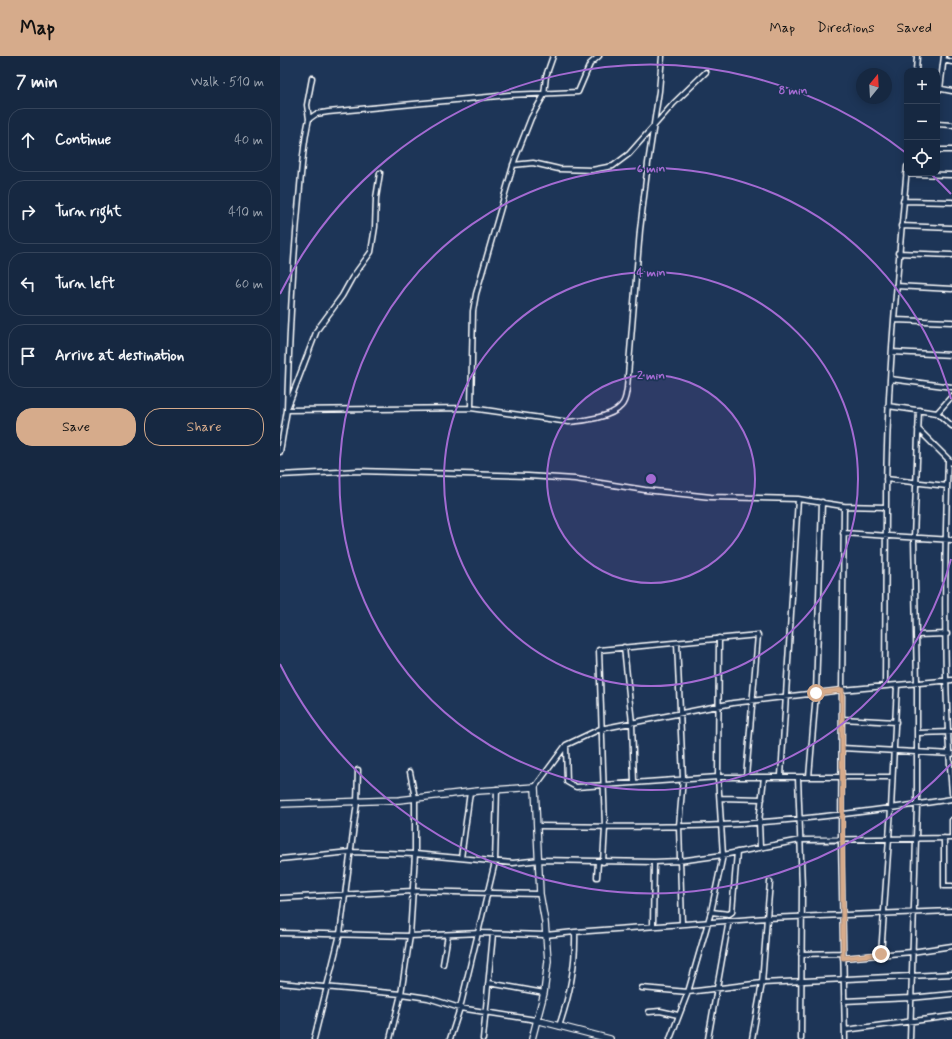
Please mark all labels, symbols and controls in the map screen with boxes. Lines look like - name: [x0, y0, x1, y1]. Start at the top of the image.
- text: Map: [20, 16, 55, 41]
- text: Map: [769, 19, 795, 37]
- text: Directions: [817, 19, 875, 37]
- text: Saved: [897, 19, 932, 37]
- north arrow: [856, 68, 892, 104]
- map controls: [904, 68, 940, 176]
- button: +: [904, 68, 940, 104]
- text: 7 min: [16, 71, 58, 93]
- text: Walk · 510 m: [191, 74, 264, 91]
- text: 8 min: [778, 83, 808, 99]
- button: −: [904, 104, 940, 140]
- icon: ahead: [17, 129, 39, 151]
- text: Continue: [55, 130, 111, 150]
- text: 40 m: [234, 132, 263, 149]
- button: locate: [904, 140, 940, 176]
- text: 6 min: [637, 161, 665, 177]
- icon: right: [17, 201, 39, 223]
- text: Turn right: [55, 202, 122, 222]
- text: 410 m: [228, 204, 263, 221]
- text: 4 min: [636, 265, 666, 281]
- icon: left: [17, 273, 39, 295]
- text: Turn left: [55, 274, 115, 294]
- text: 60 m: [235, 276, 263, 293]
- icon: arrive: [17, 345, 39, 367]
- text: Arrive at destination: [55, 346, 184, 366]
- text: 2 min: [637, 368, 665, 384]
- button: Save: [16, 408, 136, 446]
- button: Share: [144, 408, 264, 446]
- centre of rings: [644, 472, 658, 486]
- route start: [807, 684, 825, 702]
- route end: [872, 945, 890, 963]

